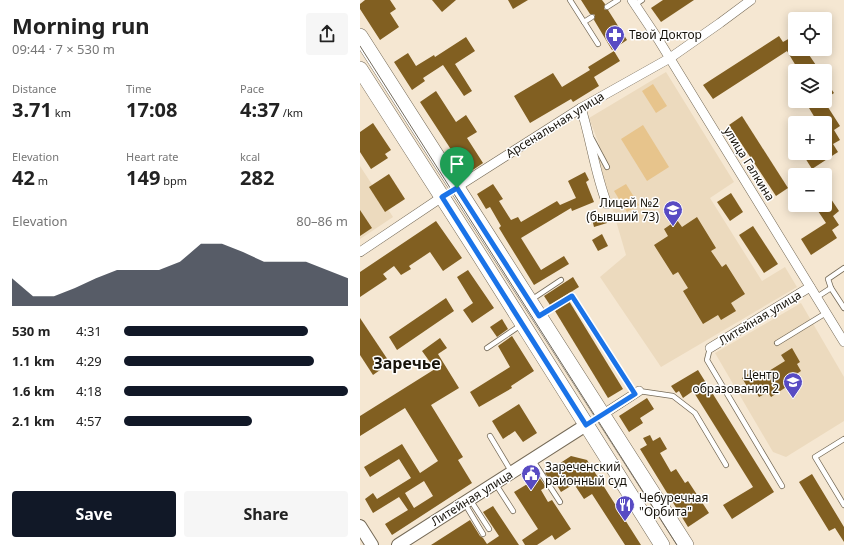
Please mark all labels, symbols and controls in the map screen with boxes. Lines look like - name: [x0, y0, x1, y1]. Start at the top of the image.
- text: Morning run: [12, 10, 150, 40]
- map controls: [788, 12, 832, 212]
- button: locate: [788, 12, 832, 56]
- button: share: [306, 13, 348, 55]
- pharmacy icon: Твой Доктор: [604, 24, 626, 52]
- place label: Твой Доктор: [629, 26, 702, 43]
- text: 09:44 · 7 × 530 m: [12, 40, 115, 58]
- button: layers: [788, 64, 832, 108]
- text: Distance: [12, 81, 57, 96]
- text: Time: [126, 81, 151, 96]
- text: Pace: [240, 81, 264, 96]
- street label: Арсенальная улица: [502, 87, 607, 162]
- text: 3.71: [12, 96, 52, 123]
- text: 17:08: [126, 96, 177, 123]
- text: 4:37: [240, 96, 280, 123]
- text: km: [52, 105, 71, 120]
- text: /km: [280, 105, 303, 120]
- button: +: [788, 116, 832, 160]
- street label: улица Галкина: [720, 123, 779, 204]
- pin: [440, 147, 474, 188]
- text: Elevation: [12, 149, 59, 164]
- text: Heart rate: [126, 149, 179, 164]
- text: kcal: [240, 149, 260, 164]
- icon: arrive: [446, 153, 468, 175]
- text: 42: [12, 164, 35, 191]
- text: 149: [126, 164, 160, 191]
- text: 282: [240, 164, 274, 191]
- button: −: [788, 168, 832, 212]
- text: m: [35, 173, 48, 188]
- text: bpm: [160, 173, 187, 188]
- place label: Лицей №2 (бывший 73): [586, 194, 659, 225]
- school or university icon: Лицей №2 (бывший 73): [662, 199, 684, 227]
- text: Elevation: [12, 212, 68, 230]
- text: 80–86 m: [296, 212, 348, 230]
- street label: Литейная улица: [715, 286, 804, 349]
- text: 530 m: [12, 322, 50, 340]
- text: 4:31: [76, 322, 102, 340]
- text: 1.1 km: [12, 352, 55, 370]
- text: 4:29: [76, 352, 102, 370]
- district label: Заречье: [373, 352, 441, 374]
- place label: Центр образования 2: [693, 366, 779, 397]
- school or university icon: Центр образования 2: [782, 371, 804, 399]
- text: 1.6 km: [12, 382, 55, 400]
- text: 4:18: [76, 382, 102, 400]
- text: 2.1 km: [12, 412, 55, 430]
- text: 4:57: [76, 412, 102, 430]
- place label: Зареченский районный суд: [545, 458, 627, 489]
- public building icon: Зареченский районный суд: [520, 463, 542, 491]
- street label: Литейная улица: [428, 466, 516, 530]
- place label: Чебуречная "Орбита": [639, 489, 708, 520]
- button: Save: [12, 491, 176, 537]
- button: Share: [184, 491, 348, 537]
- restaurant icon: Чебуречная "Орбита": [614, 494, 636, 522]

